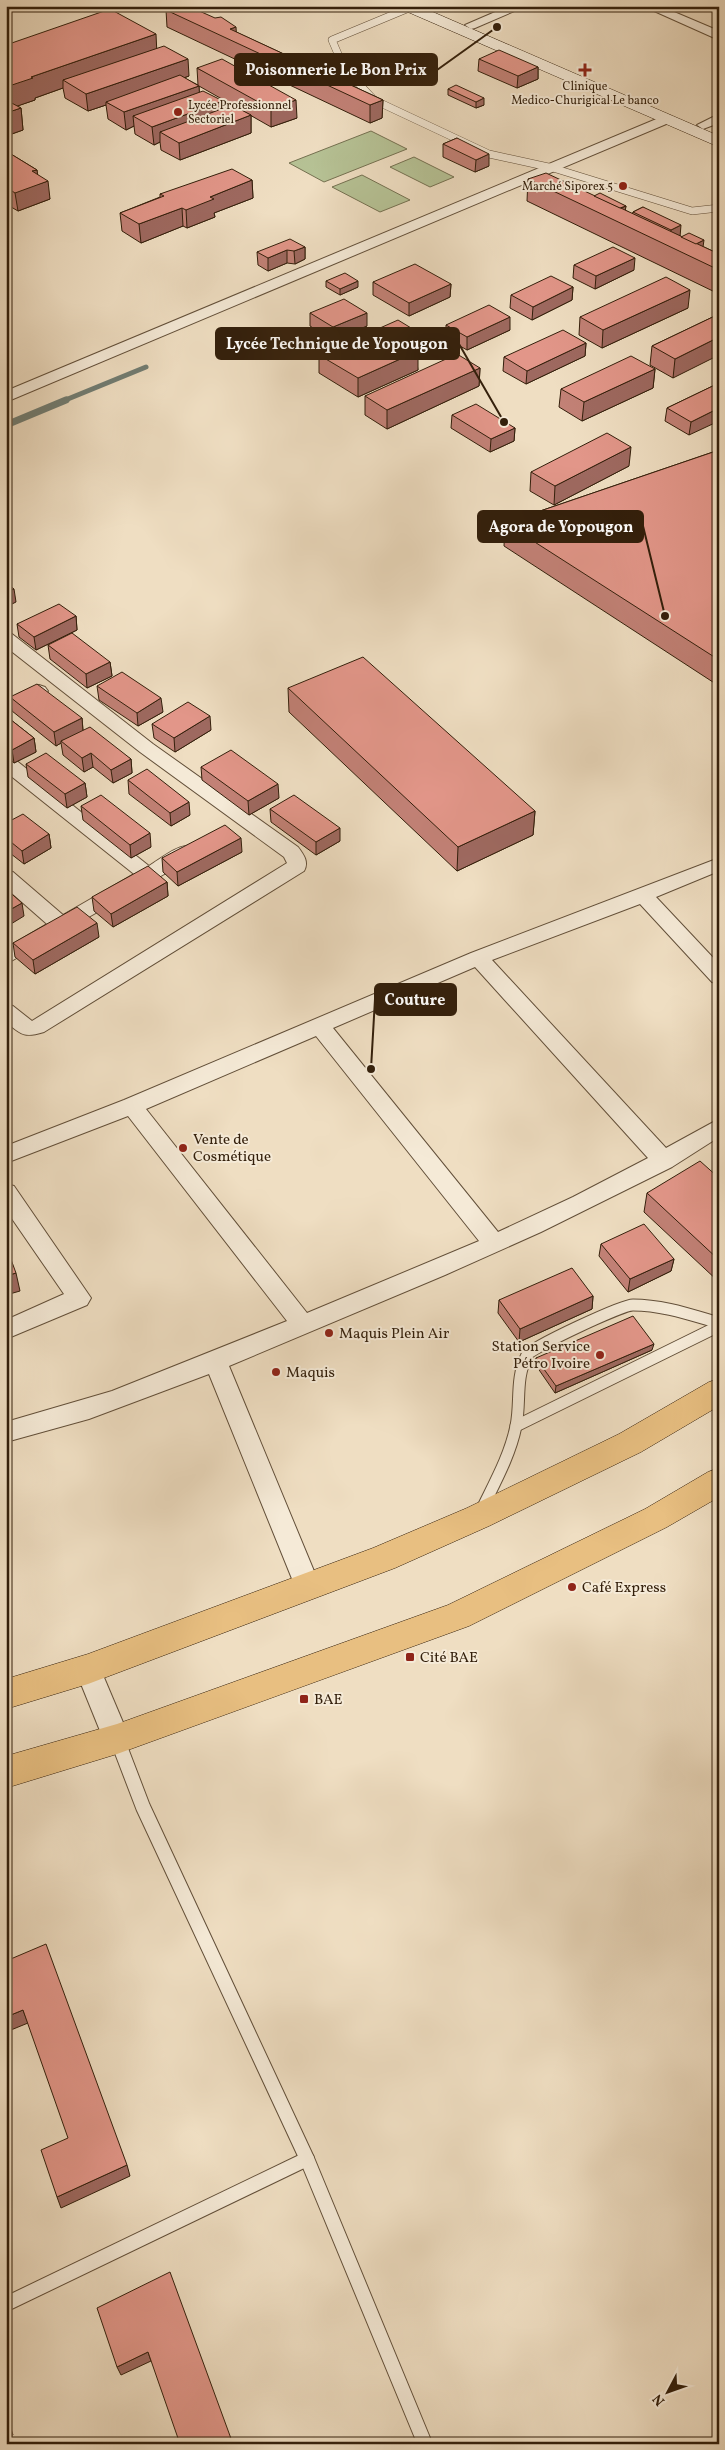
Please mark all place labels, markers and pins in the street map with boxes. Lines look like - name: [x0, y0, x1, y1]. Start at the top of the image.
- callout: Poisonnerie Le Bon Prix: [235, 54, 437, 85]
- marker: Clinique Medico-Churigical Le banco: [578, 63, 592, 77]
- place label: Clinique Medico-Churigical Le banco: [511, 79, 659, 109]
- place label: Lycée Professionnel Sectoriel: [188, 98, 292, 128]
- marker: Lycée Professionnel Sectoriel: [172, 106, 184, 118]
- place label: Marché Siporex 5: [522, 179, 613, 195]
- marker: Marché Siporex 5: [617, 180, 629, 192]
- callout: Lycée Technique de Yopougon: [216, 328, 459, 359]
- callout: Agora de Yopougon: [478, 511, 643, 542]
- callout: Couture: [375, 984, 456, 1015]
- place label: Vente de Cosmétique: [193, 1130, 271, 1168]
- marker: Vente de Cosmétique: [177, 1142, 189, 1154]
- place label: Maquis Plein Air: [339, 1324, 449, 1345]
- marker: Maquis Plein Air: [323, 1327, 335, 1339]
- place label: Station Service Pétro Ivoire: [492, 1337, 590, 1375]
- marker: Station Service Pétro Ivoire: [594, 1349, 606, 1361]
- place label: Maquis: [286, 1363, 335, 1384]
- marker: Maquis: [270, 1366, 282, 1378]
- place label: Café Express: [582, 1578, 666, 1599]
- marker: Café Express: [566, 1581, 578, 1593]
- place label: Cité BAE: [420, 1648, 478, 1669]
- marker: Cité BAE: [404, 1651, 416, 1663]
- place label: BAE: [314, 1690, 342, 1711]
- marker: BAE: [298, 1693, 310, 1705]

